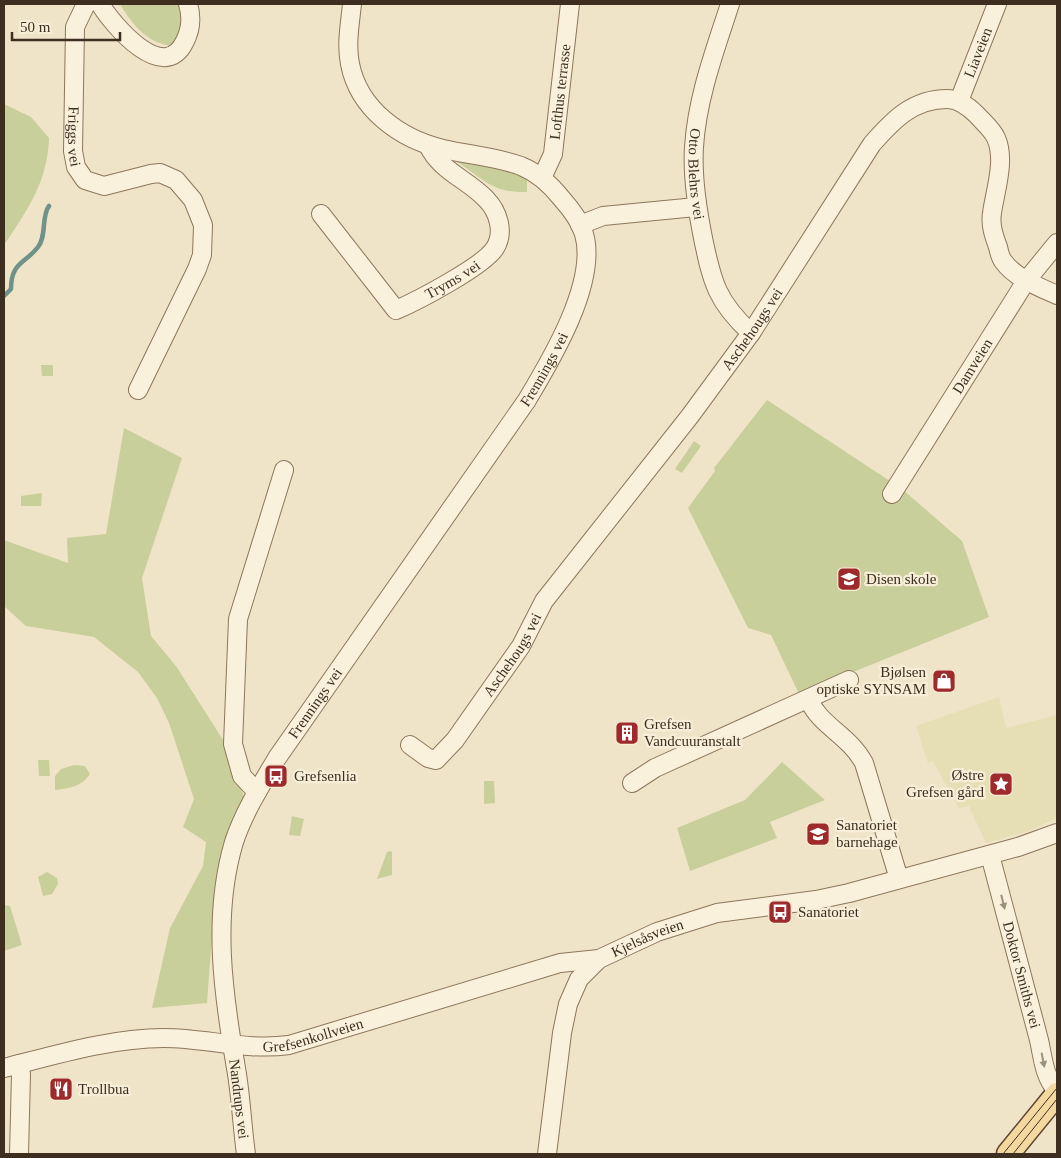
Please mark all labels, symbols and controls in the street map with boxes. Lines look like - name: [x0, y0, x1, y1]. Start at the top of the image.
- scale bar: [12, 10, 120, 42]
- text: 50 m: [20, 19, 51, 35]
- street label: Liaveien: [961, 25, 995, 80]
- street label: Lofthus terrasse: [547, 43, 573, 141]
- street label: Friggs vei: [65, 106, 84, 168]
- street label: Otto Blehrs vei: [686, 127, 707, 221]
- street label: Tryms vei: [422, 257, 483, 302]
- street label: Aschehougs vei: [719, 285, 786, 373]
- street label: Frennings vei: [517, 330, 571, 409]
- street label: Damveien: [949, 335, 996, 397]
- school or university icon: Disen skole: [836, 566, 862, 592]
- place label: Disen skole: [866, 571, 937, 587]
- street label: Aschehougs vei: [480, 610, 544, 699]
- place label: Bjølsen optiske SYNSAM: [816, 664, 926, 697]
- street label: Frennings vei: [285, 665, 345, 742]
- shop icon: Bjølsen optiske SYNSAM: [931, 668, 957, 694]
- place label: Grefsen Vandcuuranstalt: [644, 716, 741, 749]
- building icon: Grefsen Vandcuuranstalt: [614, 720, 640, 746]
- bus stop icon: Grefsenlia: [263, 763, 289, 789]
- place label: Østre Grefsen gård: [906, 767, 984, 800]
- place label: Grefsenlia: [294, 768, 357, 784]
- place icon: Østre Grefsen gård: [988, 771, 1014, 797]
- place label: Sanatoriet barnehage: [836, 817, 898, 850]
- school or university icon: Sanatoriet barnehage: [805, 821, 831, 847]
- one-way arrow: [999, 895, 1007, 910]
- bus stop icon: Sanatoriet: [767, 899, 793, 925]
- place label: Sanatoriet: [798, 904, 860, 920]
- street label: Kjelsåsveien: [609, 916, 686, 960]
- street label: Doktor Smiths vei: [1000, 920, 1044, 1030]
- street label: Grefsenkollveien: [263, 1015, 365, 1055]
- one-way arrow: [1039, 1052, 1047, 1067]
- street label: Nandrups vei: [226, 1058, 252, 1140]
- restaurant icon: Trollbua: [48, 1076, 74, 1102]
- place label: Trollbua: [78, 1081, 129, 1097]

